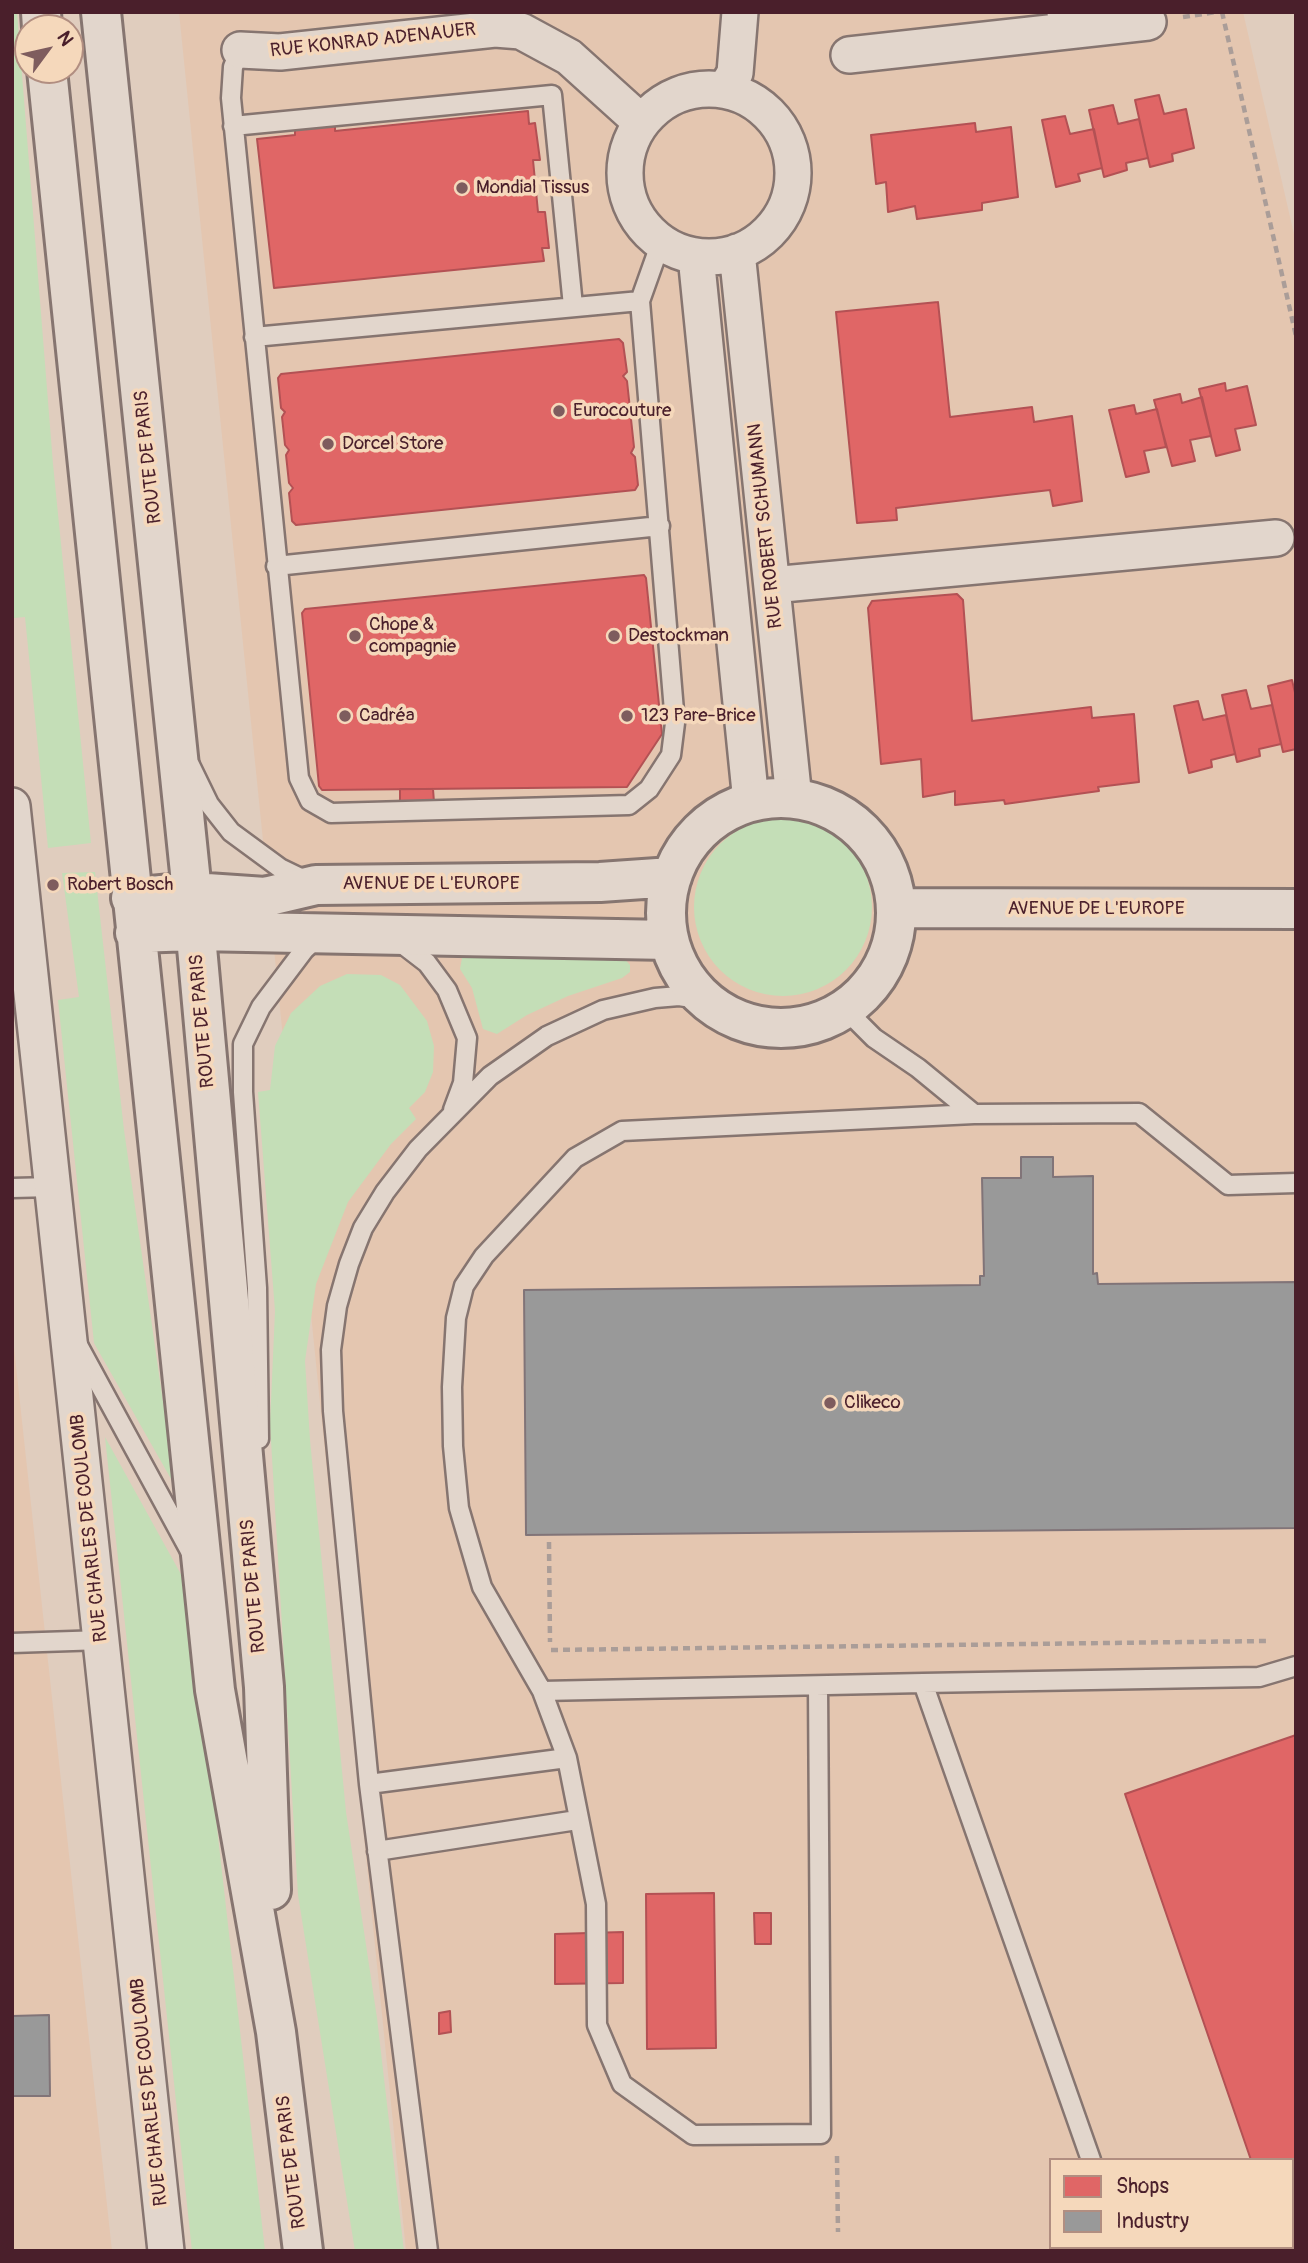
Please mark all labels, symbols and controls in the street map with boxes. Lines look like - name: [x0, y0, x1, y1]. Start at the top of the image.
- north arrow: [14, 14, 84, 84]
- street label: RUE KONRAD ADENAUER: [269, 19, 477, 63]
- text: N: [51, 27, 78, 51]
- place label: Mondial Tissus: [476, 177, 589, 199]
- marker: Mondial Tissus: [454, 180, 470, 196]
- street label: ROUTE DE PARIS: [131, 389, 167, 525]
- place label: Eurocouture: [573, 400, 671, 422]
- marker: Eurocouture: [551, 403, 567, 419]
- street label: RUE ROBERT SCHUMANN: [744, 422, 788, 630]
- place label: Dorcel Store: [342, 433, 443, 455]
- marker: Dorcel Store: [320, 436, 336, 452]
- place label: Chope & compagnie: [369, 614, 456, 658]
- place label: Destockman: [628, 625, 729, 647]
- marker: Chope & compagnie: [347, 628, 363, 644]
- marker: Destockman: [606, 628, 622, 644]
- place label: Cadréa: [359, 705, 415, 727]
- place label: 123 Pare-Brice: [641, 705, 756, 727]
- marker: Cadréa: [337, 708, 353, 724]
- marker: 123 Pare-Brice: [619, 708, 635, 724]
- street label: AVENUE DE L'EUROPE: [342, 873, 520, 895]
- place label: Robert Bosch: [67, 874, 173, 896]
- marker: Robert Bosch: [45, 877, 61, 893]
- street label: AVENUE DE L'EUROPE: [1007, 898, 1185, 920]
- street label: ROUTE DE PARIS: [186, 953, 220, 1089]
- place label: Clikeco: [844, 1392, 901, 1414]
- marker: Clikeco: [822, 1395, 838, 1411]
- street label: RUE CHARLES DE COULOMB: [67, 1413, 113, 1643]
- street label: ROUTE DE PARIS: [237, 1518, 271, 1654]
- street label: RUE CHARLES DE COULOMB: [127, 1977, 173, 2207]
- street label: ROUTE DE PARIS: [273, 2094, 311, 2230]
- legend: [1049, 2158, 1294, 2249]
- text: Shops: [1116, 2173, 1169, 2200]
- text: Industry: [1116, 2208, 1189, 2235]

